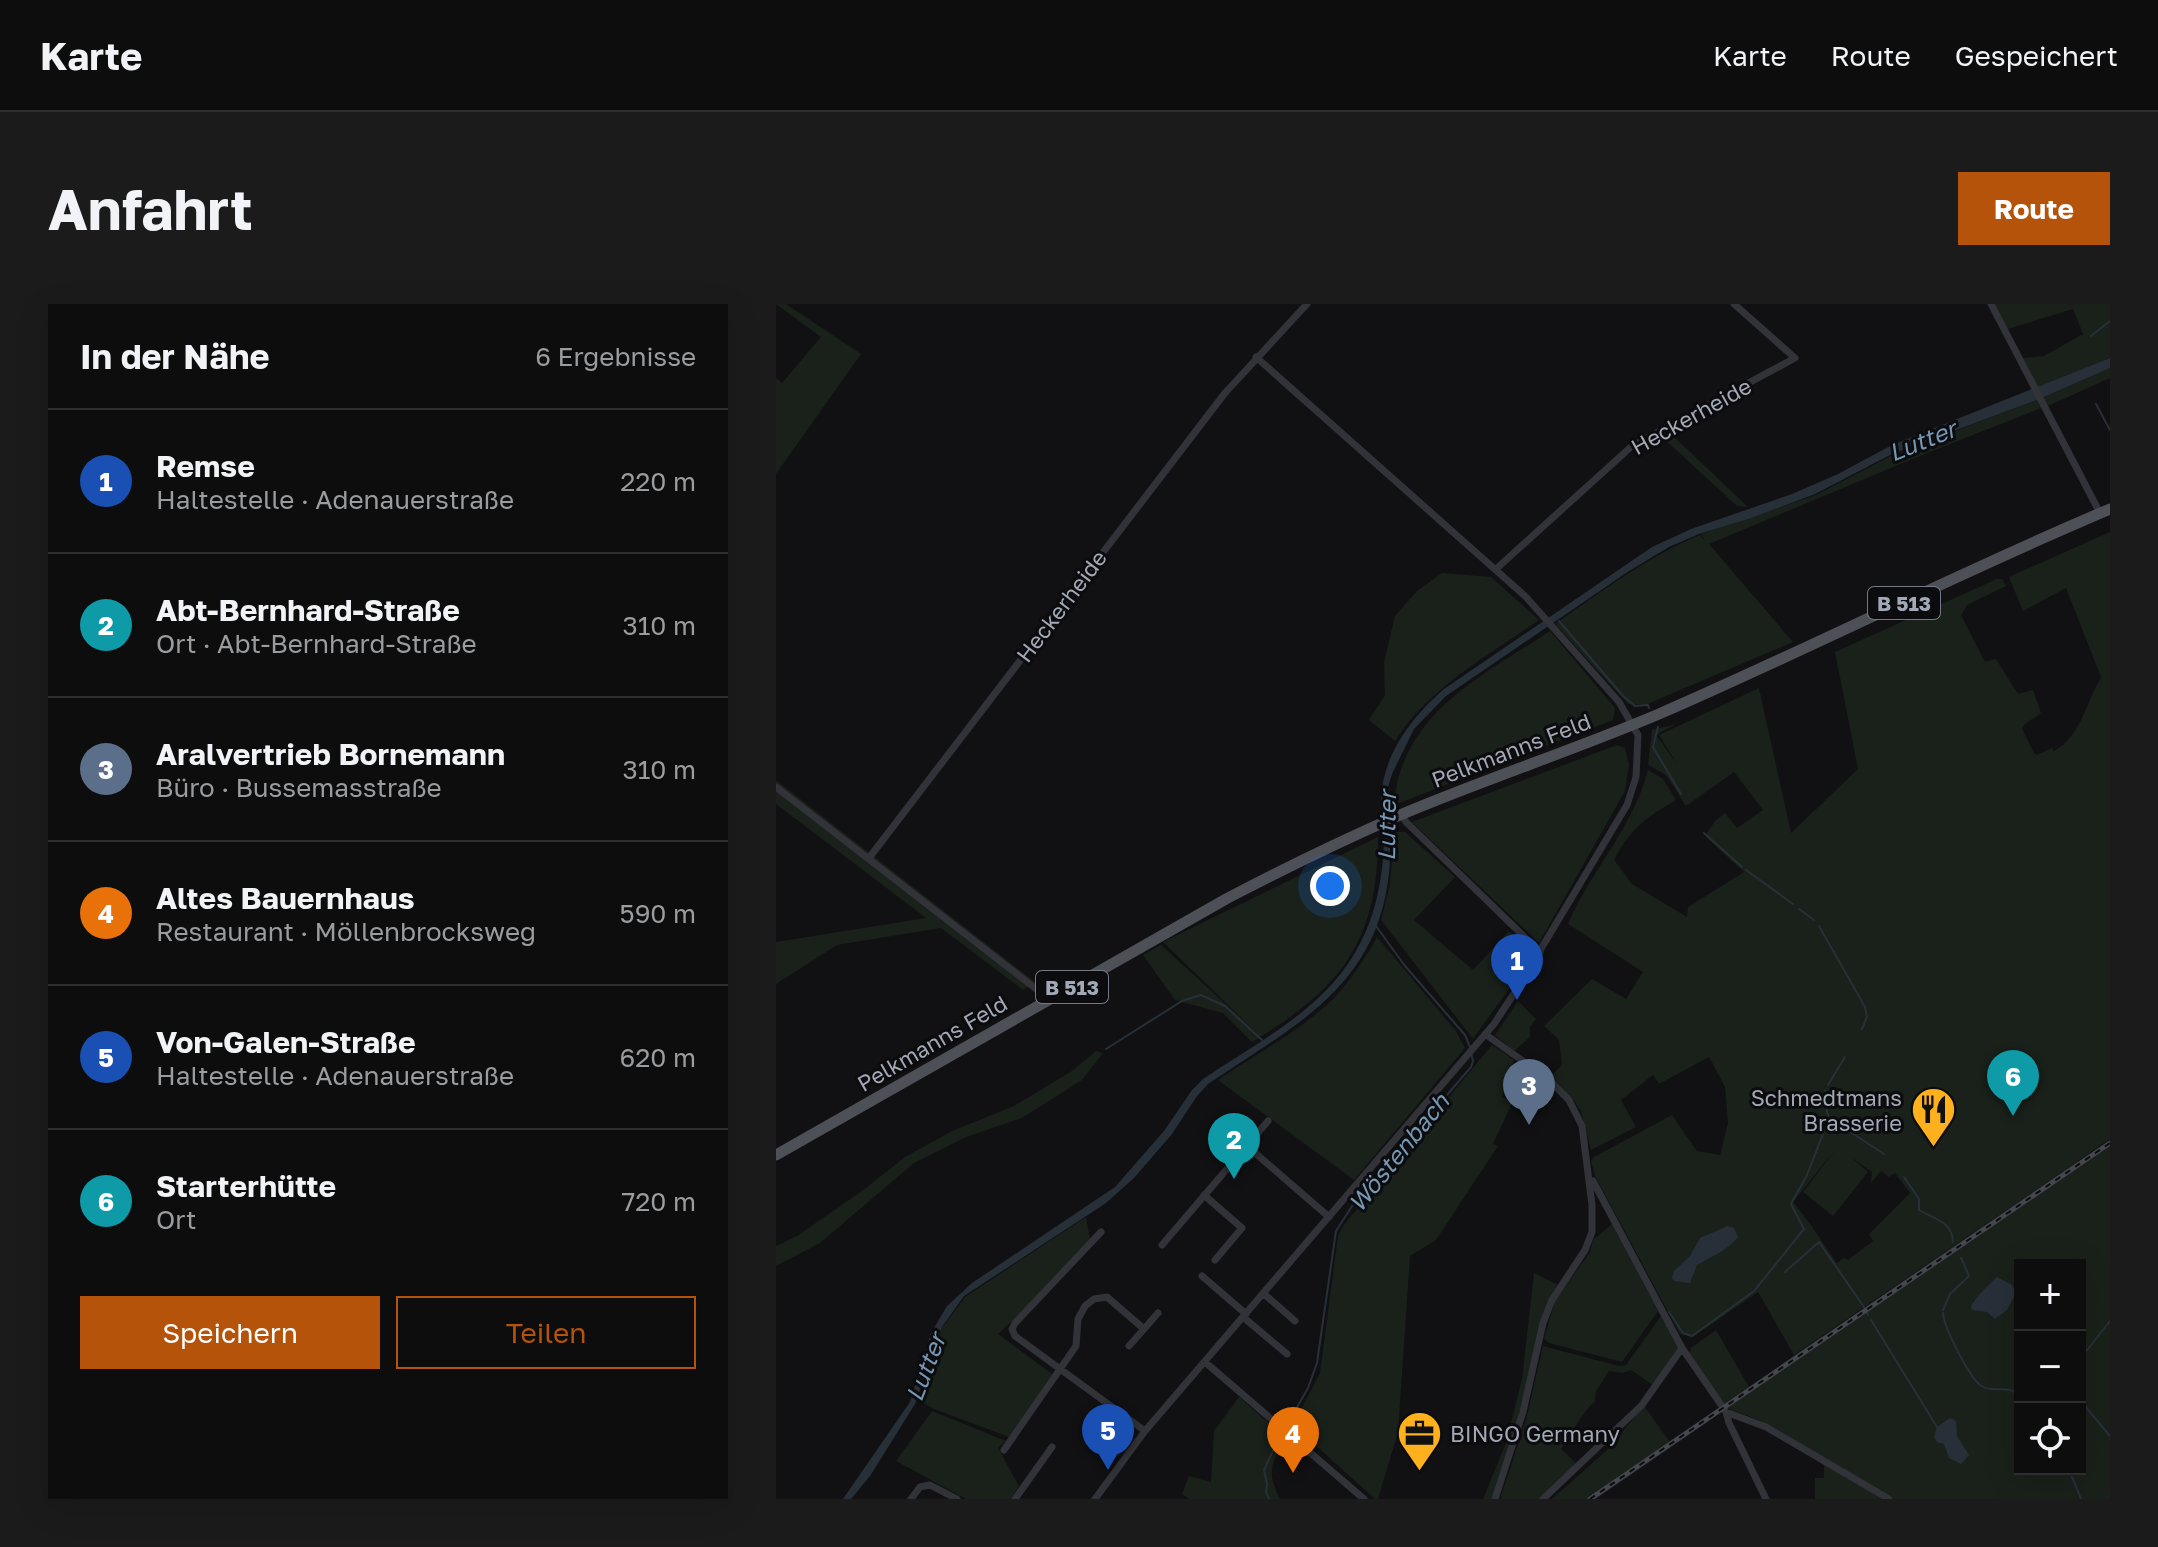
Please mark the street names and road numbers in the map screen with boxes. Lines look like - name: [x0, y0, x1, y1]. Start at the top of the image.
- street label: Heckerheide: [1626, 372, 1756, 460]
- street label: Heckerheide: [1010, 545, 1112, 667]
- road number: B 513: [1868, 587, 1940, 619]
- street label: Pelkmanns Feld: [1427, 707, 1595, 793]
- road number: B 513: [1036, 971, 1108, 1003]
- street label: Pelkmanns Feld: [852, 989, 1012, 1097]

